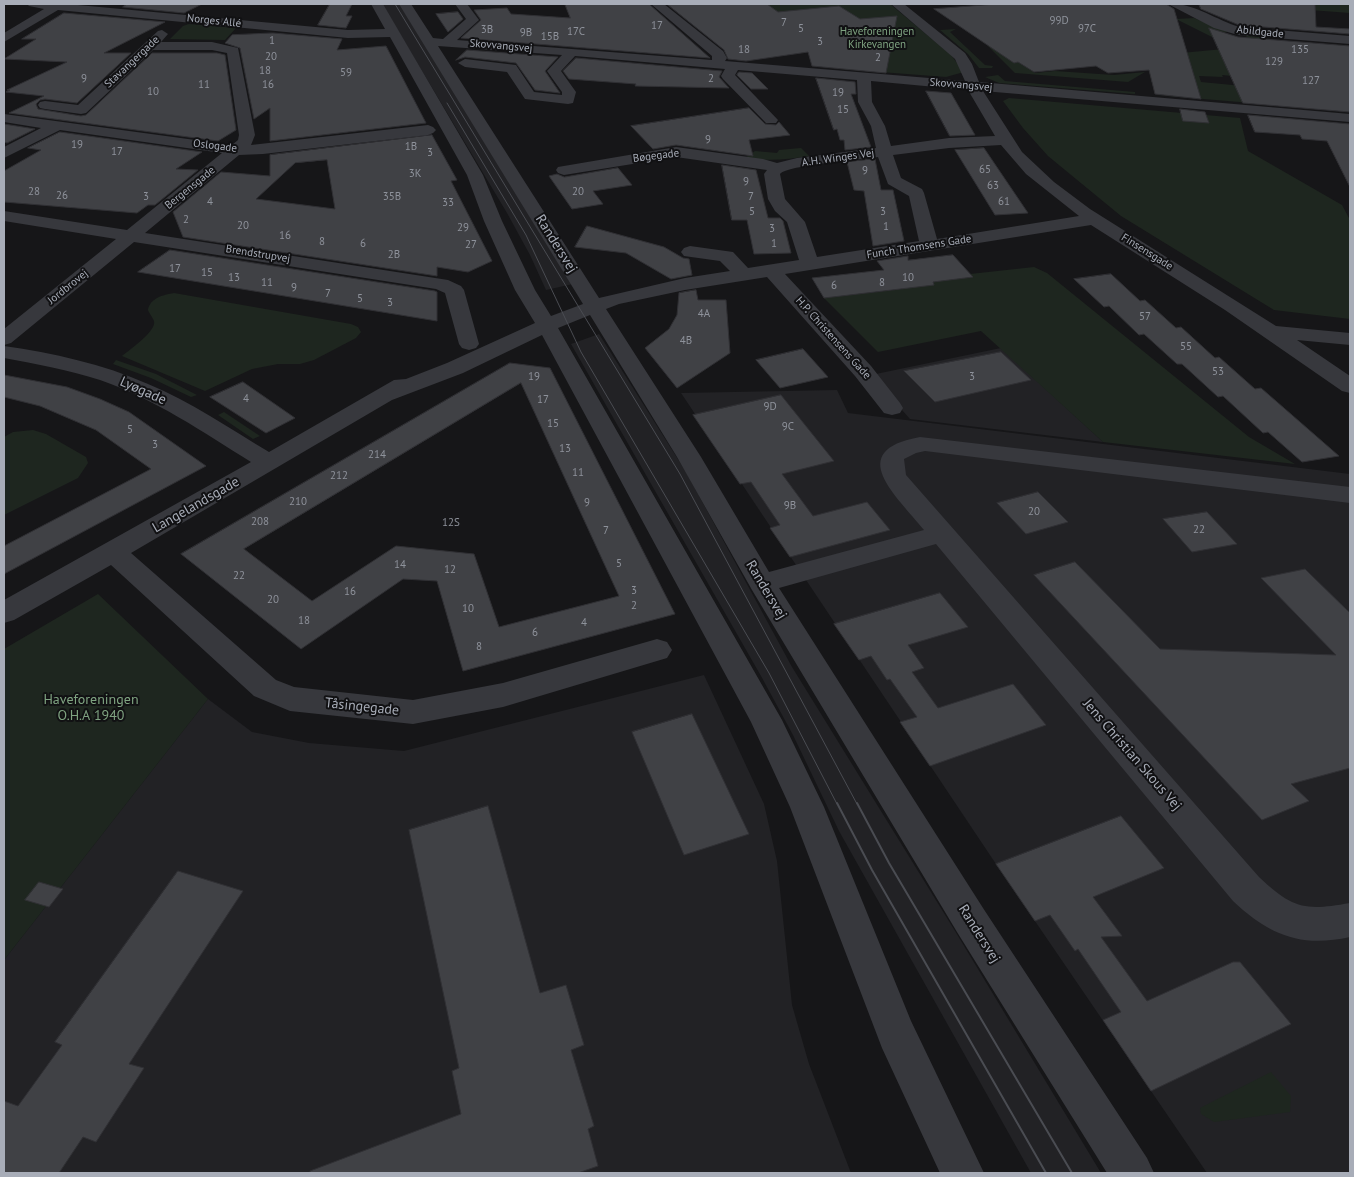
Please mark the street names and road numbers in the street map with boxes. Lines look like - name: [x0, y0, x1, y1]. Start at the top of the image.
- street label: Norges Allé: [186, 12, 242, 30]
- street label: Abildgade: [1236, 23, 1284, 41]
- street label: Stavangergade: [102, 33, 162, 91]
- street label: Skovvangsvej: [469, 37, 533, 55]
- street label: Skovvangsvej: [929, 76, 993, 94]
- street label: Oslogade: [192, 137, 238, 155]
- street label: A.H. Winges Vej: [801, 146, 875, 170]
- street label: Bøgegade: [632, 147, 680, 165]
- street label: Bergensgade: [162, 164, 218, 212]
- street label: Randersvej: [532, 212, 580, 276]
- street label: Finsensgade: [1119, 231, 1175, 273]
- street label: Funch Thomsens Gade: [866, 232, 972, 262]
- street label: Brendstrupvej: [225, 242, 291, 266]
- street label: Jordbrovej: [45, 267, 91, 307]
- street label: H.P. Christensens Gade: [793, 294, 873, 382]
- street label: Lyøgade: [117, 373, 169, 409]
- street label: Langelandsgade: [150, 473, 242, 537]
- street label: Randersvej: [742, 558, 790, 622]
- street label: Tåsingegade: [324, 695, 400, 719]
- street label: Jens Christian Skous Vej: [1079, 696, 1185, 814]
- street label: Randersvej: [955, 902, 1003, 966]

